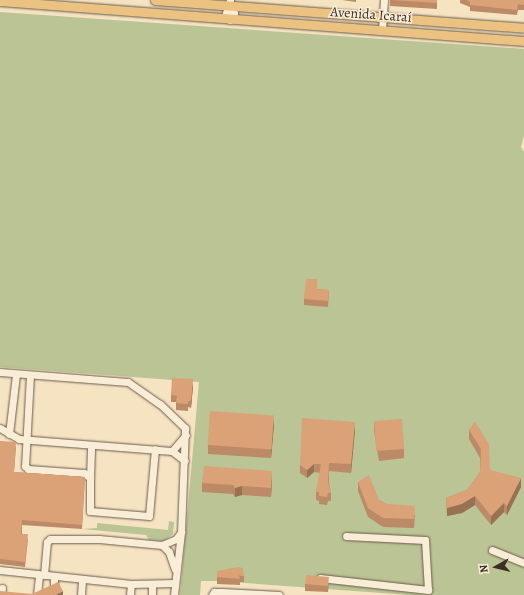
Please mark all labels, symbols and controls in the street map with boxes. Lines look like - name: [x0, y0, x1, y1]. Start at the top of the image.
- street label: Avenida Icaraí: [330, 4, 412, 26]
- north arrow: [476, 547, 516, 587]
- text: N: [476, 564, 492, 574]

